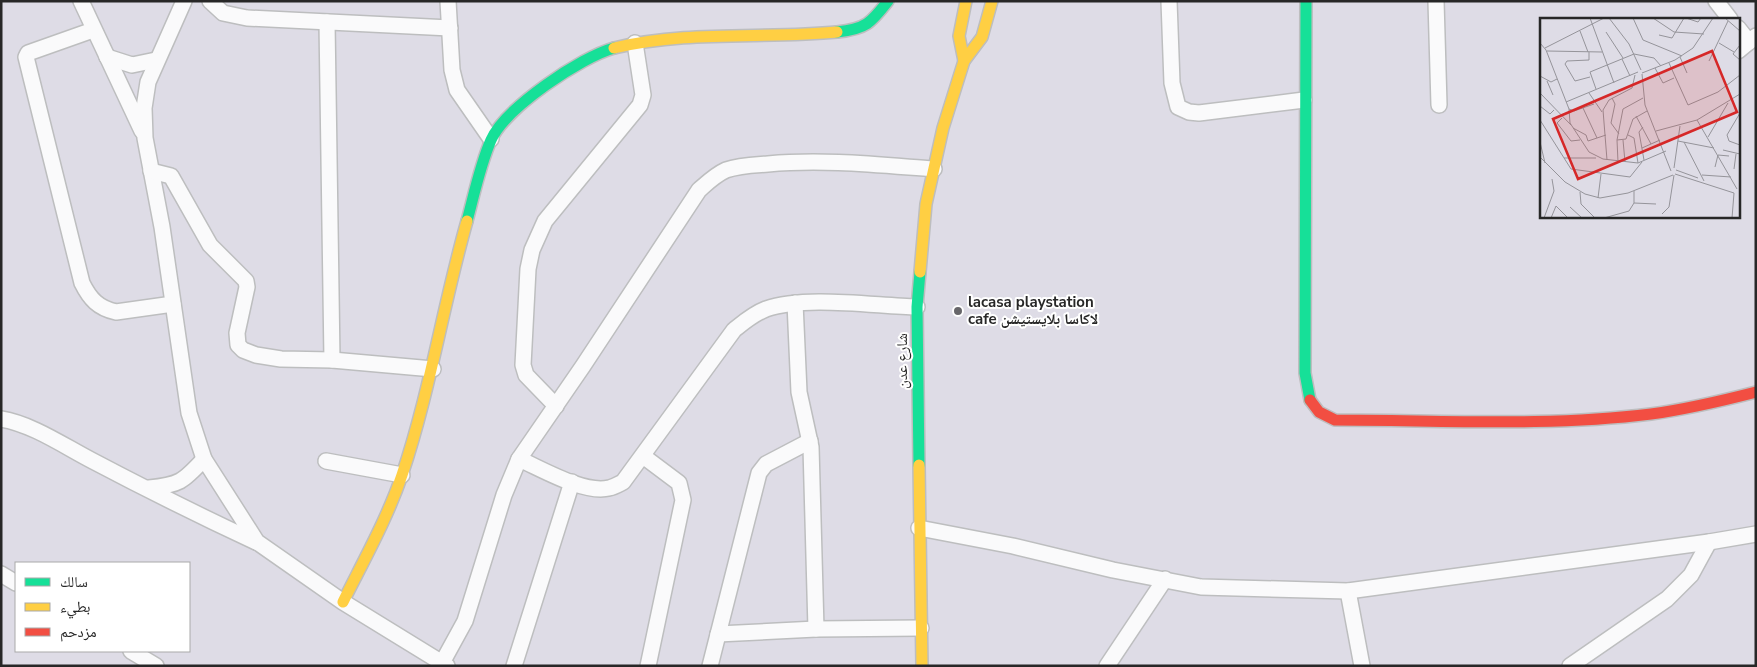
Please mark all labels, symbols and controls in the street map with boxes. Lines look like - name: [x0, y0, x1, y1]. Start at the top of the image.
- inset map: [1540, 18, 1740, 218]
- place label: lacasa playstation cafe لاكاسا بلايستيشن: [968, 292, 1098, 329]
- marker: lacasa playstation cafe لاكاسا بلايستيشن: [952, 305, 964, 317]
- street label: شارع عدن: [892, 333, 912, 389]
- legend: [15, 562, 190, 652]
- text: سالك: [60, 572, 88, 592]
- text: بطيء: [60, 597, 90, 619]
- text: مزدحم: [60, 622, 97, 642]

